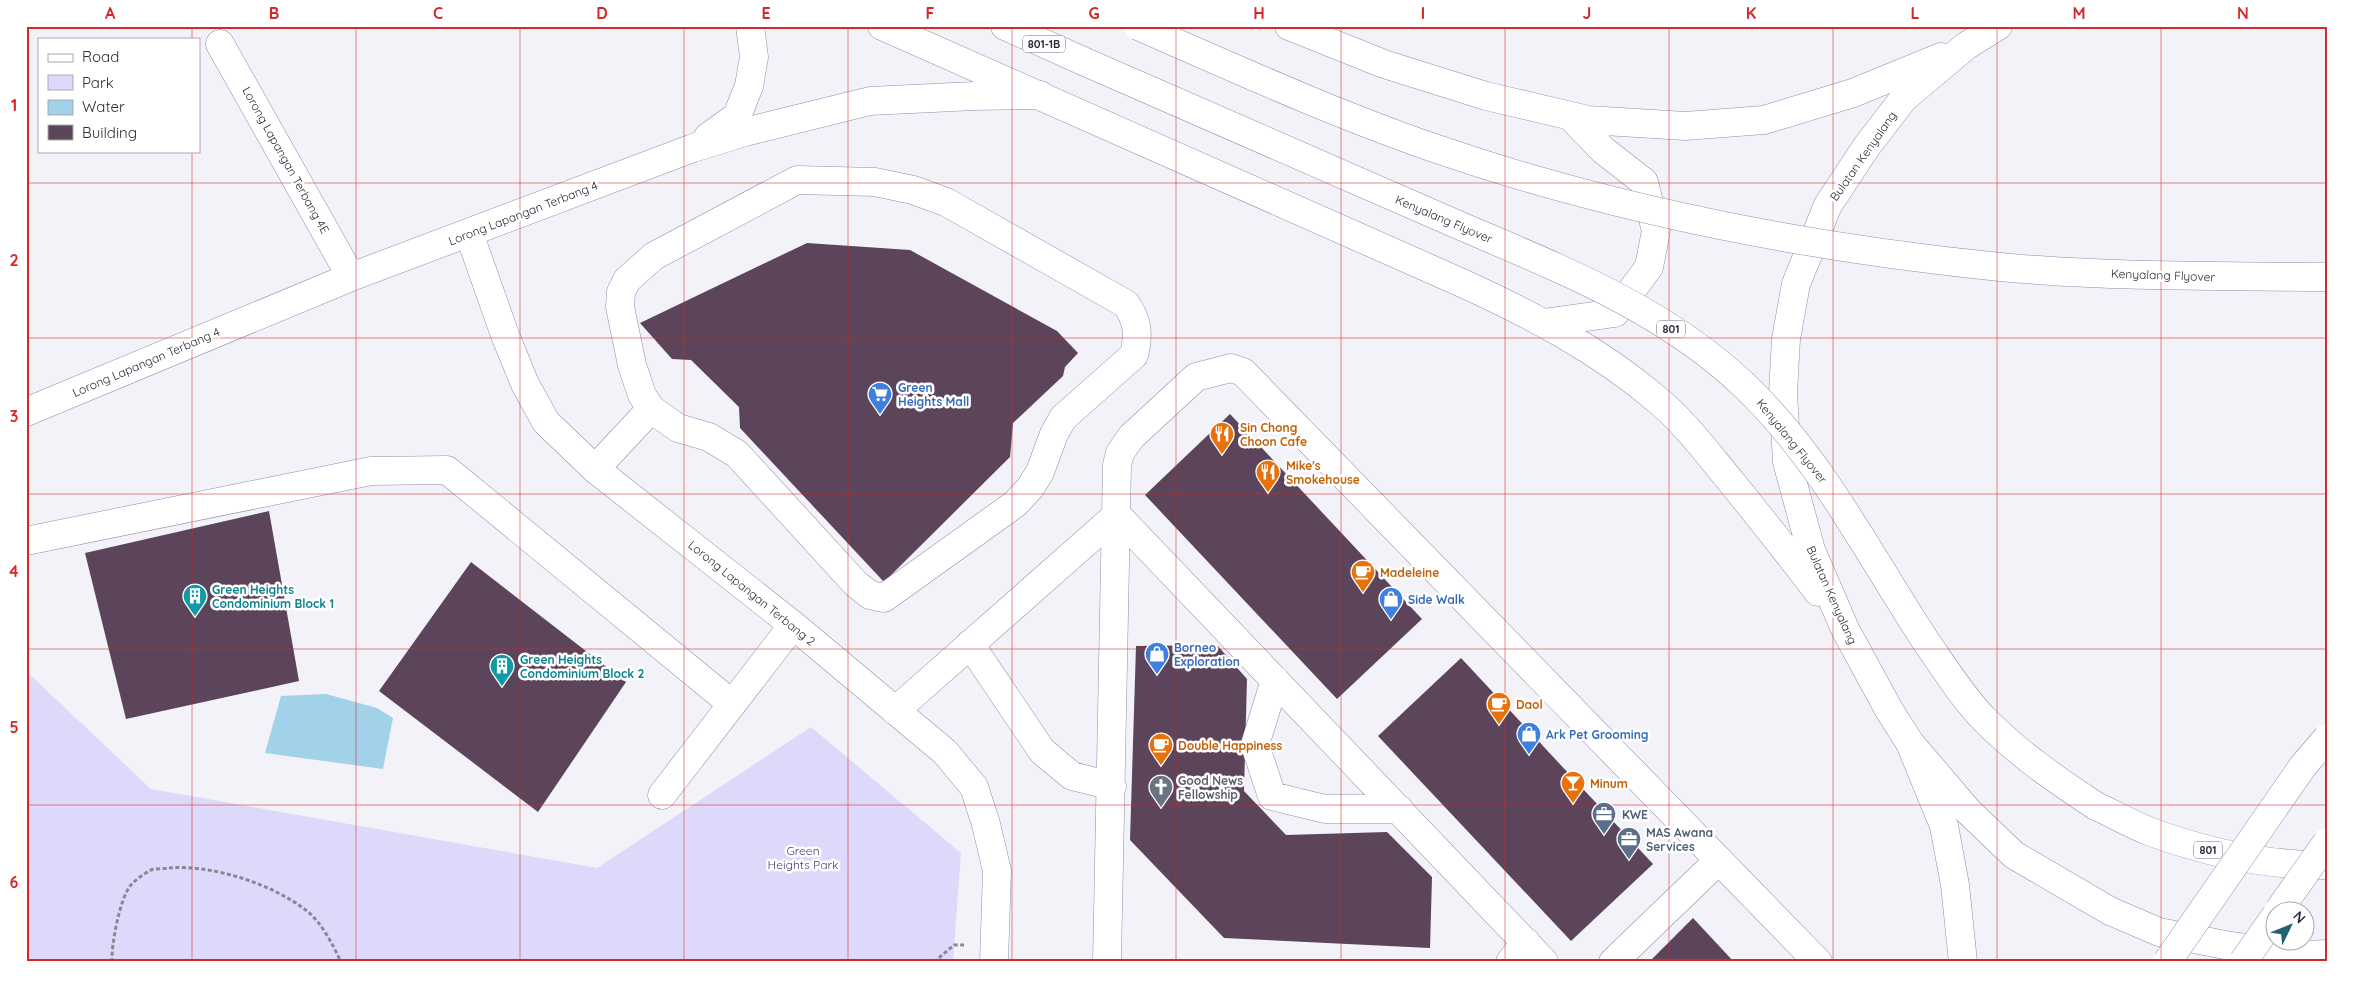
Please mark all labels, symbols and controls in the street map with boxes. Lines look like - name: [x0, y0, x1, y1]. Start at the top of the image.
- text: A: [105, 3, 116, 23]
- text: B: [269, 3, 279, 23]
- text: C: [433, 3, 443, 23]
- text: D: [596, 3, 608, 23]
- text: E: [761, 3, 771, 23]
- text: F: [926, 3, 935, 23]
- text: G: [1088, 3, 1100, 23]
- text: H: [1253, 3, 1265, 23]
- text: I: [1421, 3, 1425, 23]
- text: J: [1583, 3, 1591, 23]
- text: K: [1746, 3, 1756, 23]
- text: L: [1911, 3, 1920, 23]
- text: M: [2072, 3, 2086, 23]
- text: N: [2237, 3, 2249, 23]
- road number: 801-1B: [1023, 36, 1065, 52]
- legend: [38, 38, 200, 152]
- text: Road: [82, 47, 119, 66]
- text: Park: [82, 73, 114, 92]
- street label: Lorong Lapangan Terbang 4E: [239, 84, 333, 236]
- text: 1: [11, 95, 17, 115]
- text: Water: [82, 97, 125, 116]
- street label: Bulatan Kenyalang: [1826, 108, 1900, 204]
- text: Building: [82, 123, 137, 142]
- street label: Lorong Lapangan Terbang 4: [446, 178, 600, 248]
- street label: Kenyalang Flyover: [1393, 192, 1495, 246]
- text: 2: [9, 250, 19, 270]
- street label: Kenyalang Flyover: [2111, 266, 2216, 284]
- road number: 801: [1657, 320, 1685, 338]
- street label: Lorong Lapangan Terbang 4: [70, 324, 222, 400]
- place label: Green Heights Mall: [898, 380, 969, 409]
- supermarket icon: Green Heights Mall: [867, 381, 893, 415]
- street label: Kenyalang Flyover: [1753, 396, 1831, 487]
- text: 3: [10, 406, 18, 426]
- place label: Sin Chong Choon Cafe: [1240, 420, 1307, 449]
- restaurant icon: Sin Chong Choon Cafe: [1209, 421, 1235, 455]
- place label: Mike's Smokehouse: [1286, 458, 1360, 487]
- restaurant icon: Mike's Smokehouse: [1255, 459, 1281, 493]
- street label: Lorong Lapangan Terbang 2: [685, 537, 819, 649]
- street label: Bulatan Kenyalang: [1804, 543, 1860, 647]
- cafe icon: Madeleine: [1350, 559, 1376, 593]
- text: 4: [9, 561, 19, 581]
- place label: Madeleine: [1380, 565, 1439, 580]
- place label: Green Heights Condominium Block 1: [212, 582, 334, 611]
- building icon: Green Heights Condominium Block 1: [182, 583, 208, 617]
- shop icon: Side Walk: [1378, 586, 1404, 620]
- place label: Side Walk: [1408, 592, 1465, 607]
- place label: Borneo Exploration: [1174, 640, 1240, 669]
- shop icon: Borneo Exploration: [1144, 641, 1170, 675]
- place label: Green Heights Condominium Block 2: [520, 652, 644, 681]
- building icon: Green Heights Condominium Block 2: [489, 653, 515, 687]
- cafe icon: Daol: [1486, 691, 1512, 725]
- place label: Daol: [1516, 697, 1543, 712]
- text: 5: [9, 717, 19, 737]
- shop icon: Ark Pet Grooming: [1516, 721, 1542, 755]
- place label: Ark Pet Grooming: [1546, 727, 1649, 742]
- cafe icon: Double Happiness: [1148, 732, 1174, 766]
- place label: Double Happiness: [1178, 738, 1282, 753]
- bar icon: Minum: [1560, 770, 1586, 804]
- place label: Good News Fellowship: [1178, 773, 1243, 802]
- church icon: Good News Fellowship: [1148, 774, 1174, 808]
- place label: Minum: [1590, 776, 1628, 791]
- office icon: KWE: [1591, 801, 1617, 835]
- place label: KWE: [1622, 807, 1648, 822]
- place label: MAS Awana Services: [1646, 825, 1713, 854]
- office icon: MAS Awana Services: [1616, 826, 1642, 860]
- road number: 801: [2194, 842, 2222, 858]
- park label: Green Heights Park: [768, 843, 838, 872]
- text: 6: [10, 872, 19, 892]
- north arrow: [2266, 900, 2316, 950]
- text: N: [2289, 907, 2310, 927]

